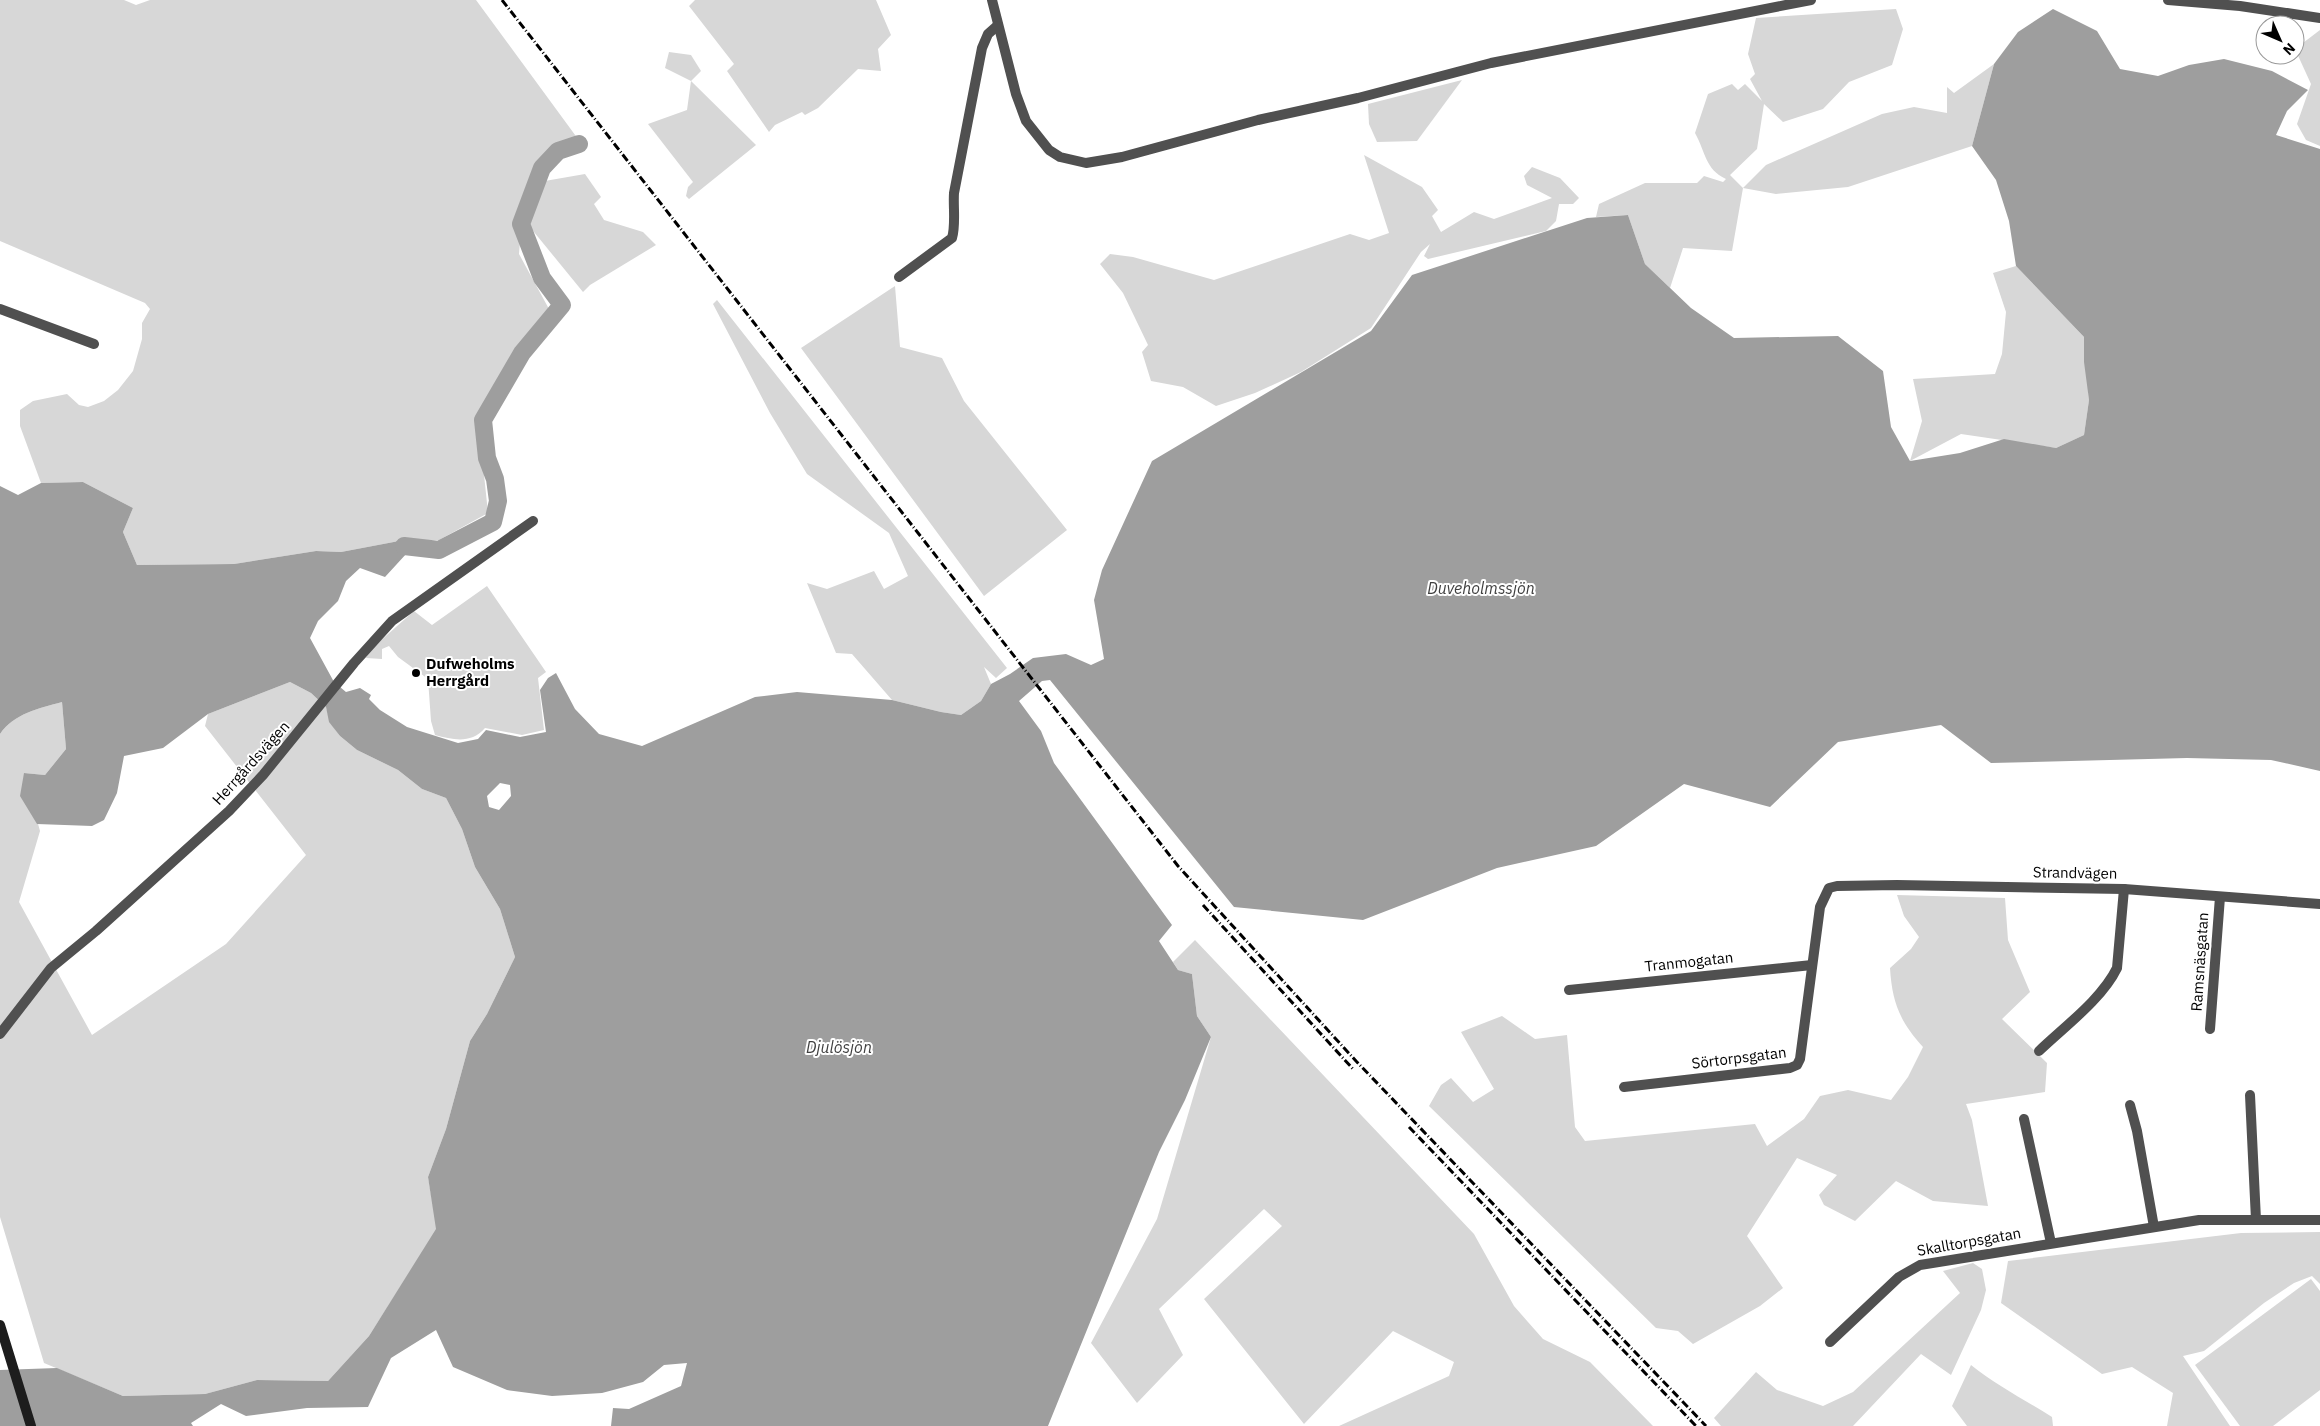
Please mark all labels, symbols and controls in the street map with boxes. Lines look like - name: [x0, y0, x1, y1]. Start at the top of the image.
- north arrow: [2255, 15, 2305, 65]
- text: N: [2279, 39, 2299, 59]
- water label: Duveholmssjön: [1427, 578, 1535, 598]
- place label: Dufweholms Herrgård: [426, 654, 515, 690]
- marker: Dufweholms Herrgård: [410, 667, 422, 679]
- street label: Herrgårdsvägen: [208, 717, 293, 809]
- street label: Strandvägen: [2033, 862, 2117, 883]
- street label: Ramsnäsgatan: [2187, 912, 2212, 1012]
- street label: Tranmogatan: [1644, 947, 1734, 976]
- water label: Djulösjön: [806, 1037, 872, 1057]
- street label: Sörtorpsgatan: [1690, 1042, 1787, 1073]
- street label: Skalltorpsgatan: [1915, 1223, 2022, 1260]

